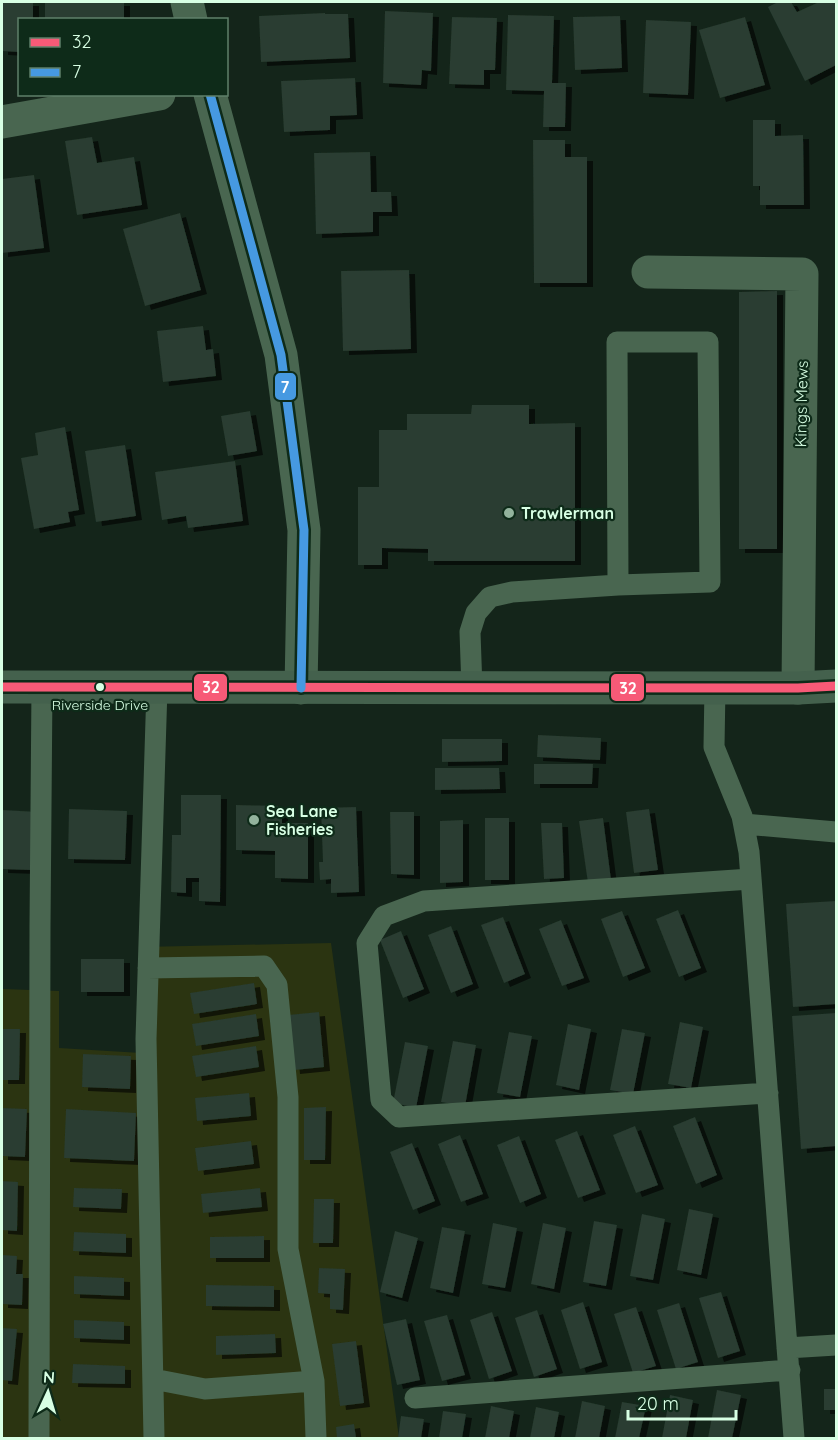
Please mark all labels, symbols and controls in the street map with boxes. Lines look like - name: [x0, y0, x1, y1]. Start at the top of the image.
- legend: [18, 18, 228, 96]
- text: 32: [72, 30, 91, 53]
- text: 7: [72, 60, 81, 83]
- street label: Kings Mews: [790, 360, 812, 448]
- line badge: 7: [274, 372, 297, 401]
- text: 7: [281, 377, 290, 397]
- place label: Trawlerman: [521, 503, 614, 523]
- marker: Trawlerman: [502, 506, 516, 520]
- line badge: 32: [193, 673, 228, 702]
- line badge: 32: [610, 673, 645, 702]
- text: 32: [202, 677, 220, 697]
- text: 32: [619, 678, 637, 698]
- marker: Riverside Drive: [94, 681, 106, 693]
- place label: Riverside Drive: [52, 696, 148, 714]
- place label: Sea Lane Fisheries: [266, 801, 338, 839]
- marker: Sea Lane Fisheries: [247, 813, 261, 827]
- north arrow: [18, 1362, 78, 1422]
- text: N: [42, 1367, 56, 1387]
- scale bar: [628, 1383, 736, 1421]
- text: 20 m: [637, 1392, 679, 1415]

